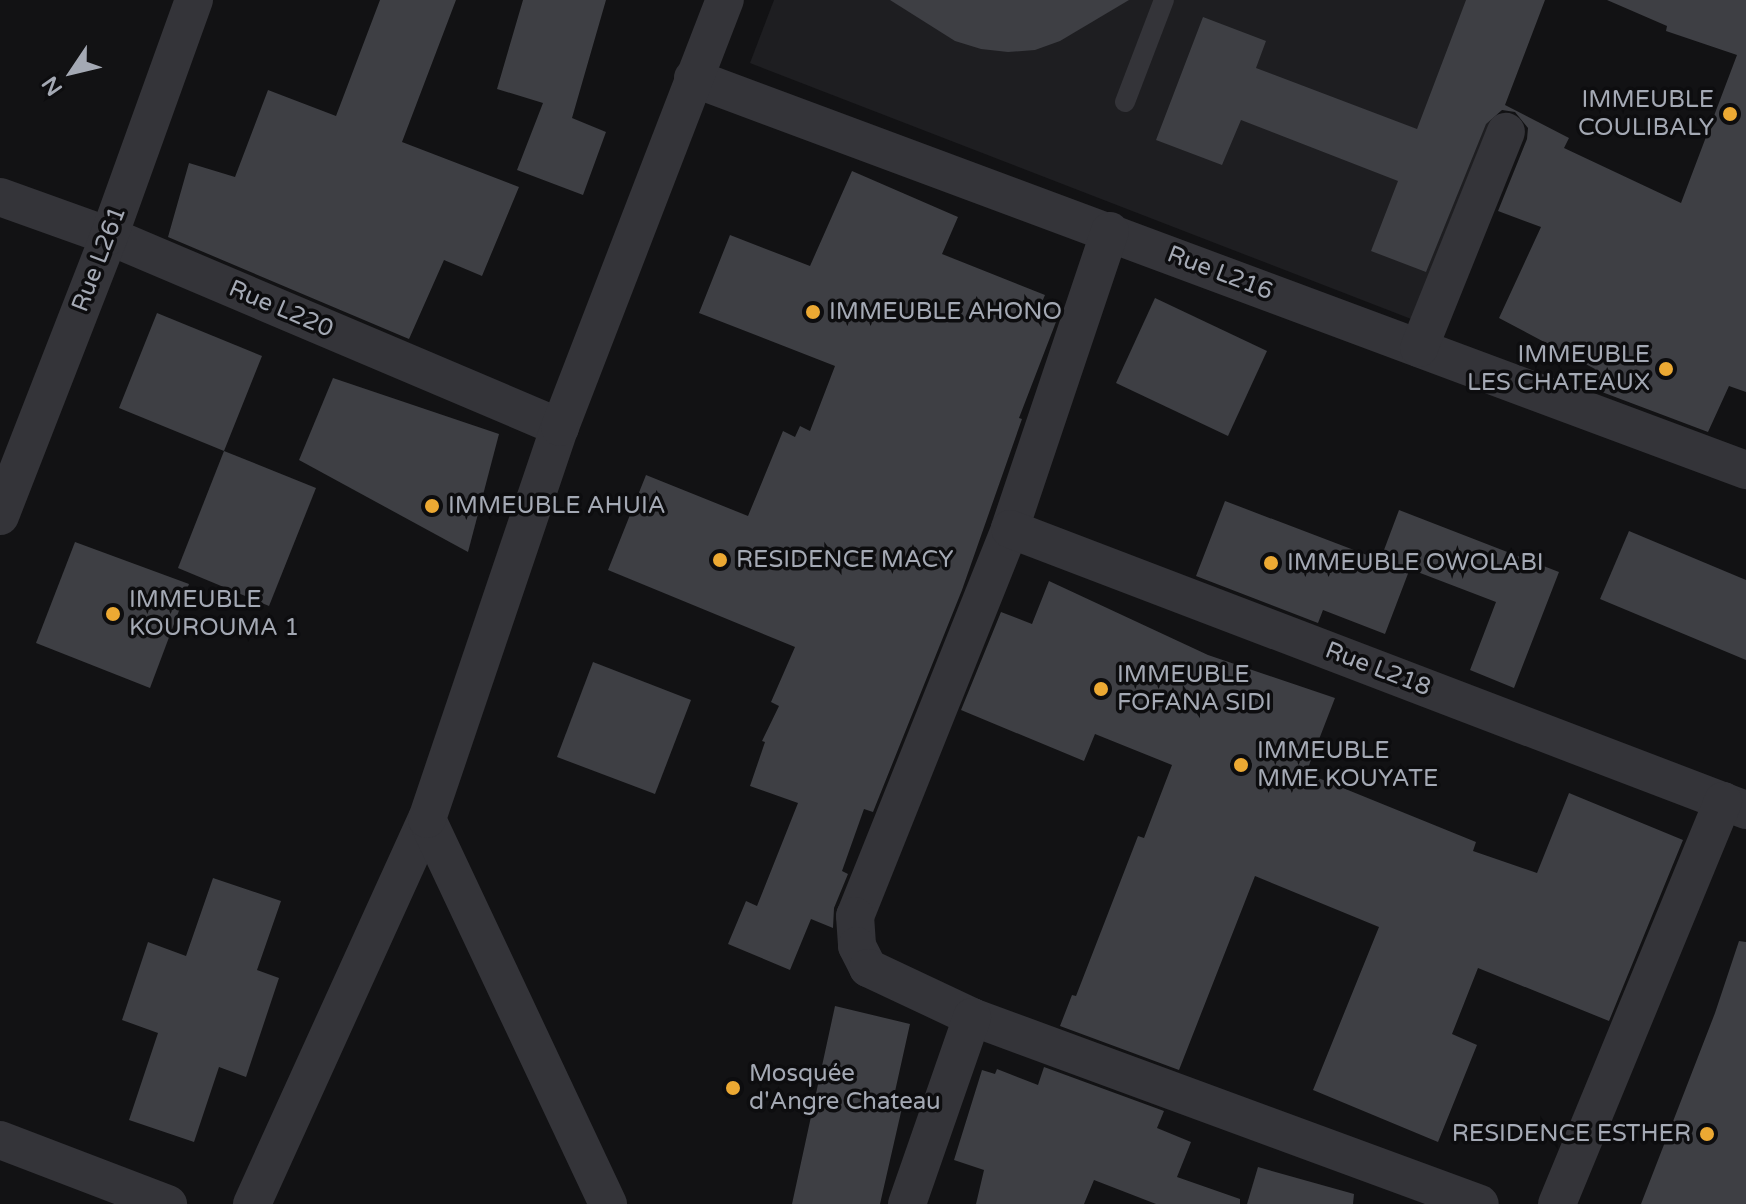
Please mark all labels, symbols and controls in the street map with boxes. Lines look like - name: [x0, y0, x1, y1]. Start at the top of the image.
- north arrow: [32, 32, 112, 112]
- text: N: [37, 71, 68, 100]
- place label: IMMEUBLE COULIBALY: [1578, 86, 1714, 142]
- marker: IMMEUBLE COULIBALY: [1721, 105, 1739, 123]
- street label: Rue L261: [66, 202, 132, 316]
- street label: Rue L216: [1163, 240, 1277, 306]
- street label: Rue L220: [224, 274, 338, 344]
- place label: IMMEUBLE AHONO: [829, 298, 1062, 326]
- marker: IMMEUBLE AHONO: [804, 303, 822, 321]
- place label: IMMEUBLE LES CHATEAUX: [1467, 341, 1650, 397]
- marker: IMMEUBLE LES CHATEAUX: [1657, 360, 1675, 378]
- place label: IMMEUBLE AHUIA: [448, 492, 666, 520]
- marker: IMMEUBLE AHUIA: [423, 497, 441, 515]
- place label: RESIDENCE MACY: [736, 546, 954, 574]
- place label: IMMEUBLE OWOLABI: [1287, 549, 1544, 577]
- marker: RESIDENCE MACY: [711, 551, 729, 569]
- marker: IMMEUBLE OWOLABI: [1262, 554, 1280, 572]
- place label: IMMEUBLE KOUROUMA 1: [129, 586, 299, 642]
- marker: IMMEUBLE KOUROUMA 1: [104, 605, 122, 623]
- street label: Rue L218: [1321, 636, 1435, 702]
- place label: IMMEUBLE FOFANA SIDI: [1117, 661, 1272, 717]
- marker: IMMEUBLE FOFANA SIDI: [1092, 680, 1110, 698]
- place label: IMMEUBLE MME KOUYATE: [1257, 737, 1438, 793]
- marker: IMMEUBLE MME KOUYATE: [1232, 756, 1250, 774]
- place label: Mosquée d'Angre Chateau: [749, 1060, 941, 1116]
- marker: Mosquée d'Angre Chateau: [724, 1079, 742, 1097]
- place label: RESIDENCE ESTHER: [1452, 1120, 1691, 1148]
- marker: RESIDENCE ESTHER: [1698, 1125, 1716, 1143]

